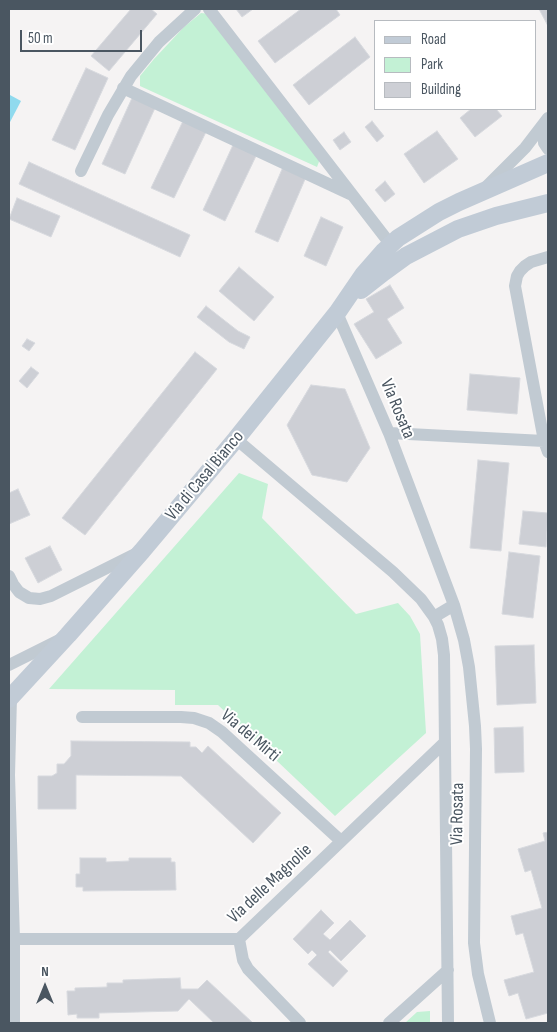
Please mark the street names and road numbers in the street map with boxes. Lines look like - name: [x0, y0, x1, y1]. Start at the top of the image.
- street label: Via Rosata: [375, 376, 419, 442]
- street label: Via di Casal Bianco: [161, 427, 249, 525]
- street label: Via dei Mirti: [216, 705, 284, 767]
- street label: Via Rosata: [447, 783, 469, 845]
- street label: Via delle Magnolie: [223, 840, 317, 928]

